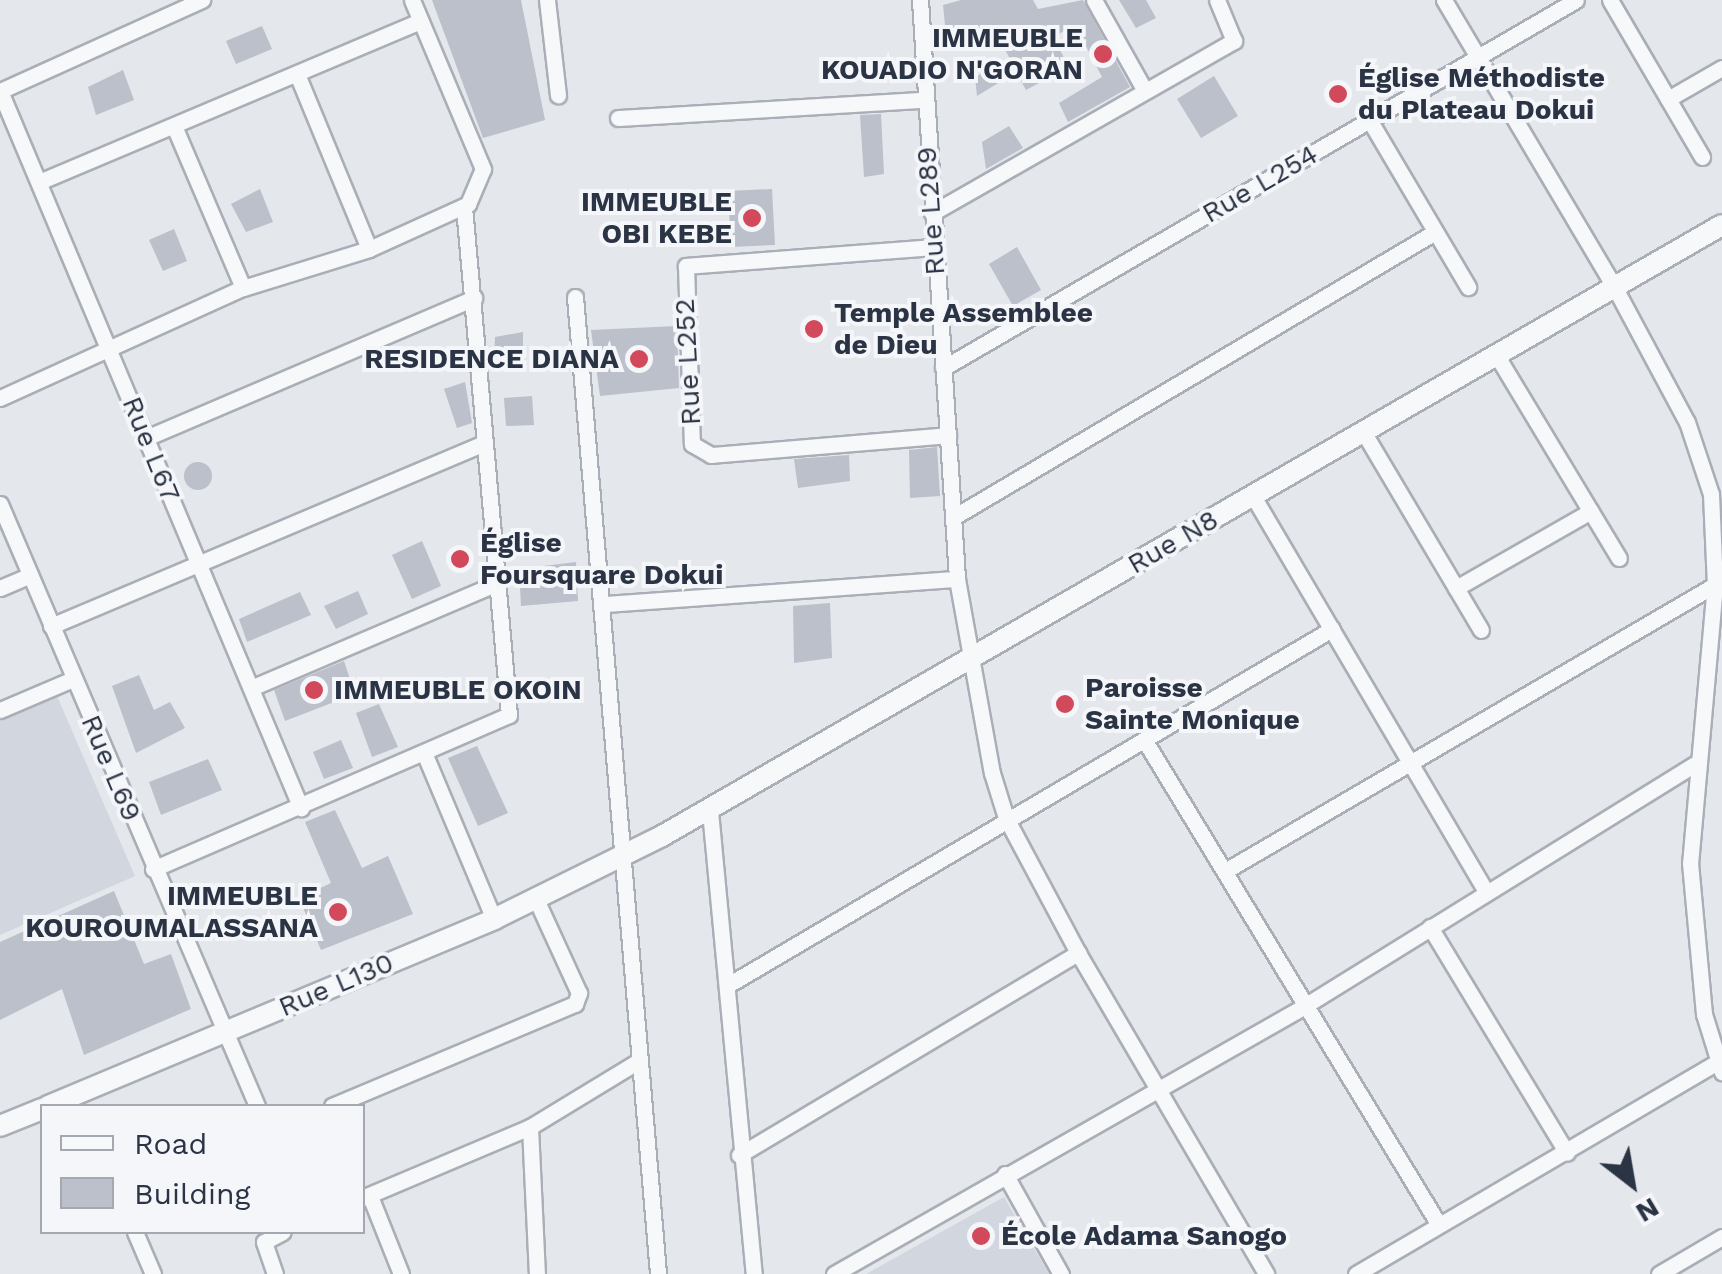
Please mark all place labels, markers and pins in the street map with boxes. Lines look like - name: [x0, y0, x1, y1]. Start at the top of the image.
- place label: IMMEUBLE KOUADIO N'GORAN: [821, 21, 1083, 87]
- marker: IMMEUBLE KOUADIO N'GORAN: [1092, 43, 1114, 65]
- place label: Église Méthodiste du Plateau Dokui: [1358, 61, 1605, 127]
- marker: Église Méthodiste du Plateau Dokui: [1327, 83, 1349, 105]
- place label: IMMEUBLE OBI KEBE: [581, 185, 732, 251]
- marker: IMMEUBLE OBI KEBE: [741, 207, 763, 229]
- place label: Temple Assemblee de Dieu: [834, 296, 1094, 362]
- marker: Temple Assemblee de Dieu: [803, 318, 825, 340]
- place label: RESIDENCE DIANA: [364, 342, 619, 376]
- marker: RESIDENCE DIANA: [628, 348, 650, 370]
- place label: Église Foursquare Dokui: [480, 526, 723, 592]
- marker: Église Foursquare Dokui: [449, 548, 471, 570]
- place label: Paroisse Sainte Monique: [1085, 671, 1300, 737]
- place label: IMMEUBLE OKOIN: [334, 673, 582, 707]
- marker: IMMEUBLE OKOIN: [303, 679, 325, 701]
- marker: Paroisse Sainte Monique: [1054, 693, 1076, 715]
- place label: IMMEUBLE KOUROUMALASSANA: [25, 879, 318, 945]
- marker: IMMEUBLE KOUROUMALASSANA: [327, 901, 349, 923]
- place label: École Adama Sanogo: [1001, 1219, 1288, 1253]
- marker: École Adama Sanogo: [970, 1225, 992, 1247]

